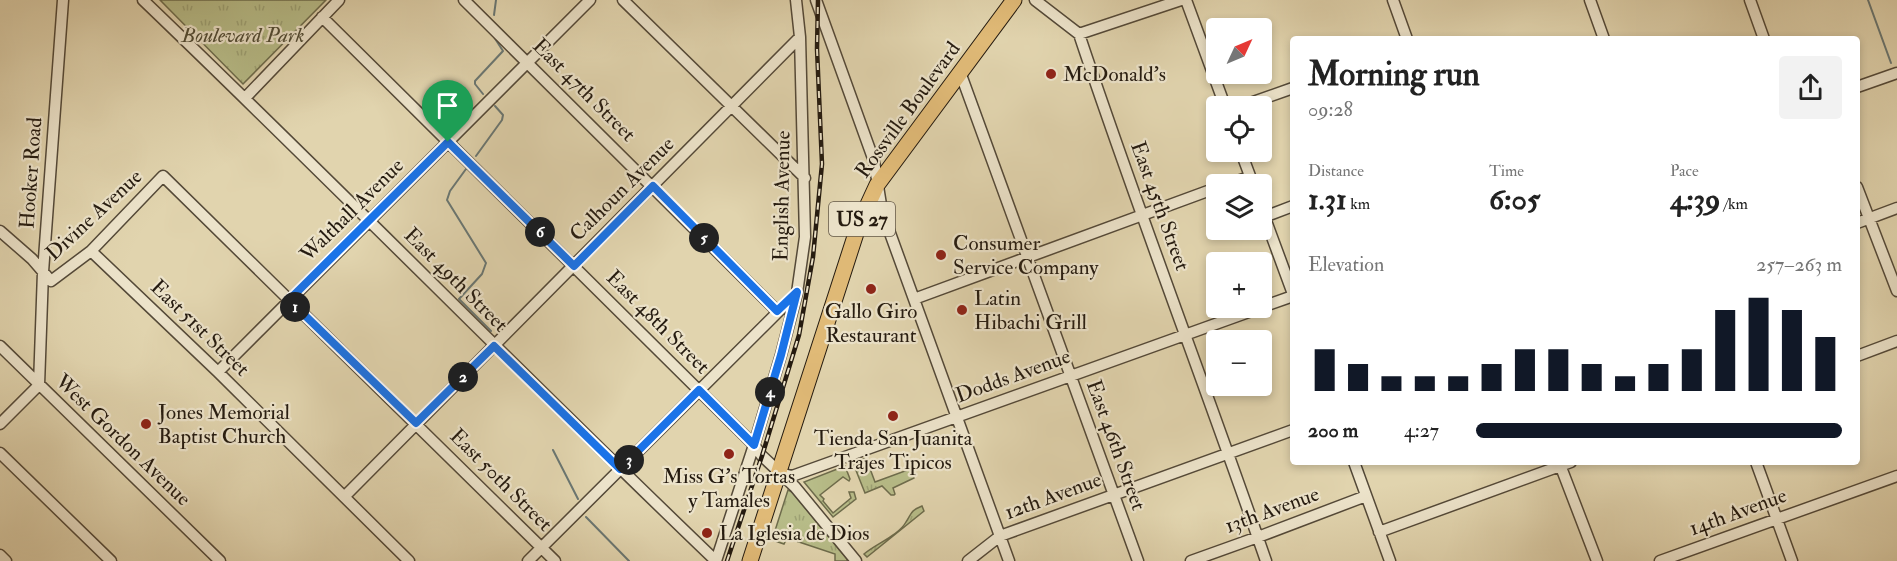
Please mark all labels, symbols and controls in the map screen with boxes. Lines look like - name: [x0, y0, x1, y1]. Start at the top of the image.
- north arrow: [1206, 18, 1272, 84]
- map controls: [1206, 18, 1272, 396]
- park label: Boulevard Park: [181, 22, 304, 49]
- street label: East 47th Street: [527, 33, 642, 148]
- street label: Rossville Boulevard: [849, 36, 967, 184]
- text: Morning run: [1308, 54, 1480, 95]
- button: share: [1779, 56, 1842, 119]
- place label: McDonald's: [1063, 61, 1166, 88]
- marker: McDonald's: [1044, 67, 1058, 81]
- pin: [422, 80, 473, 142]
- icon: arrive: [431, 89, 464, 122]
- button: locate: [1206, 96, 1272, 162]
- text: 09:28: [1308, 97, 1353, 122]
- street label: Hooker Road: [14, 116, 48, 230]
- street label: English Avenue: [767, 130, 797, 262]
- street label: Calhoun Avenue: [564, 131, 680, 247]
- street label: East 45th Street: [1124, 138, 1196, 274]
- street label: Walthall Avenue: [294, 152, 410, 268]
- text: Distance: [1308, 161, 1364, 181]
- text: Time: [1489, 161, 1524, 181]
- text: Pace: [1670, 161, 1699, 181]
- street label: Divine Avenue: [40, 163, 148, 267]
- button: layers: [1206, 174, 1272, 240]
- text: 1.31: [1308, 181, 1347, 218]
- text: 6:05: [1489, 181, 1540, 218]
- text: 4:39: [1670, 181, 1720, 218]
- text: km: [1347, 194, 1370, 214]
- text: /km: [1720, 194, 1748, 214]
- road number: US 27: [829, 202, 895, 236]
- pin: 6: [525, 217, 555, 247]
- street label: East 49th Street: [398, 222, 514, 338]
- text: 6: [536, 222, 544, 242]
- pin: 5: [689, 223, 719, 253]
- text: 5: [700, 228, 708, 248]
- place label: Consumer Service Company: [953, 230, 1099, 281]
- marker: Consumer Service Company: [934, 248, 948, 262]
- button: +: [1206, 252, 1272, 318]
- text: Elevation: [1308, 252, 1384, 277]
- text: 257–263 m: [1756, 252, 1842, 277]
- street label: East 48th Street: [600, 264, 716, 380]
- street label: East 51st Street: [145, 274, 256, 382]
- marker: Gallo Giro Restaurant: [864, 282, 878, 296]
- place label: Latin Hibachi Grill: [974, 285, 1088, 336]
- pin: 1: [280, 292, 310, 322]
- text: 1: [292, 297, 298, 317]
- place label: Gallo Giro Restaurant: [825, 298, 917, 349]
- marker: Latin Hibachi Grill: [955, 303, 969, 317]
- button: −: [1206, 330, 1272, 396]
- street label: Dodds Avenue: [952, 343, 1074, 409]
- pin: 2: [448, 362, 478, 392]
- text: 2: [459, 367, 467, 387]
- street label: West Gordon Avenue: [49, 368, 197, 512]
- street label: East 46th Street: [1080, 376, 1152, 514]
- pin: 4: [755, 377, 785, 407]
- text: 4: [766, 382, 774, 402]
- place label: Jones Memorial Baptist Church: [157, 399, 291, 450]
- marker: Tienda San Juanita Trajes Tipicos: [886, 409, 900, 423]
- marker: Jones Memorial Baptist Church: [139, 417, 153, 431]
- text: 200 m: [1308, 418, 1358, 443]
- text: 4:27: [1404, 418, 1439, 443]
- street label: East 50th Street: [444, 423, 558, 537]
- place label: Tienda San Juanita Trajes Tipicos: [814, 425, 973, 476]
- pin: 3: [614, 445, 644, 475]
- marker: Miss G's Tortas y Tamales: [722, 447, 736, 461]
- text: 3: [626, 450, 632, 470]
- place label: Miss G's Tortas y Tamales: [663, 463, 795, 514]
- street label: 12th Avenue: [1001, 466, 1105, 526]
- street label: 13th Avenue: [1221, 480, 1323, 540]
- street label: 14th Avenue: [1686, 482, 1791, 542]
- place label: La Iglesia de Dios: [719, 520, 869, 547]
- marker: La Iglesia de Dios: [700, 526, 714, 540]

